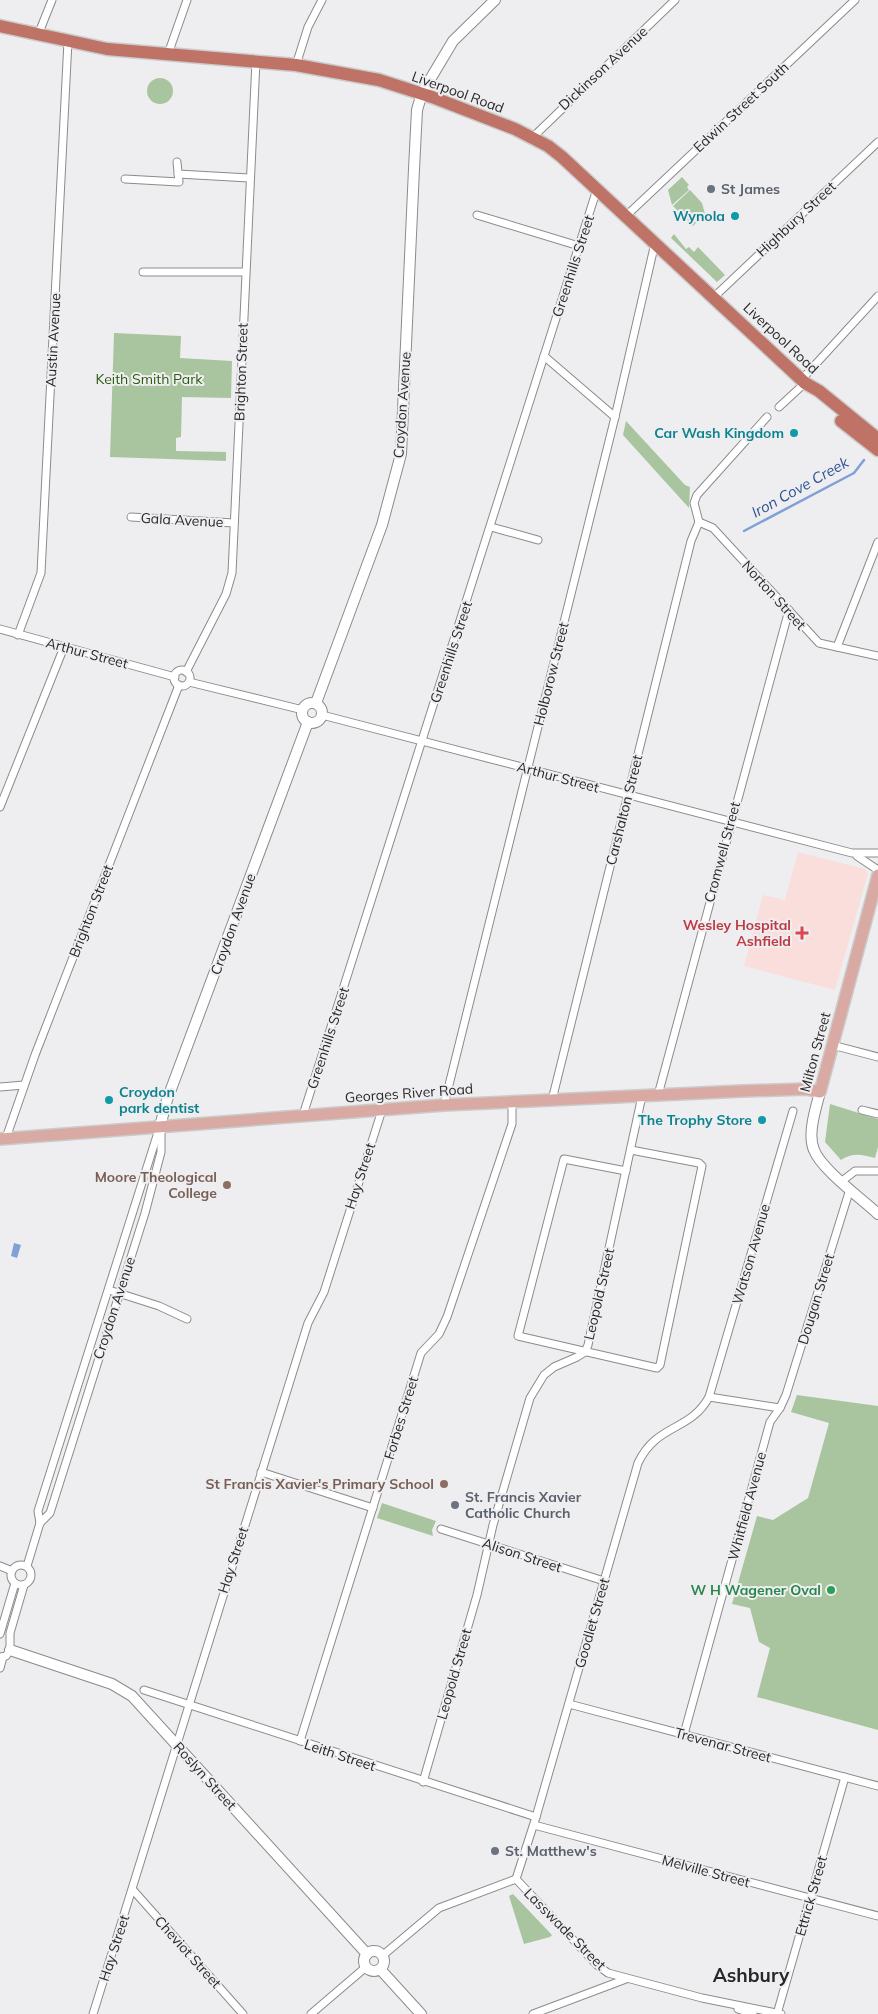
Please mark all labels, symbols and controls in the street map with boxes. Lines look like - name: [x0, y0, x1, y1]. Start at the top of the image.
- street label: Dickinson Avenue: [555, 22, 651, 114]
- street label: Edwin Street South: [689, 58, 793, 156]
- street label: Liverpool Road: [409, 67, 507, 117]
- street label: Highbury Street: [752, 177, 840, 261]
- place label: St James: [721, 180, 780, 198]
- marker: St James: [705, 183, 717, 195]
- place label: Wynola: [673, 207, 725, 225]
- marker: Wynola: [729, 210, 741, 222]
- street label: Greenhills Street: [548, 213, 598, 319]
- street label: Austin Avenue: [42, 293, 64, 387]
- street label: Liverpool Road: [740, 298, 822, 378]
- street label: Brighton Street: [230, 323, 252, 421]
- street label: Croydon Avenue: [389, 351, 415, 459]
- park label: Keith Smith Park: [96, 370, 203, 388]
- place label: Car Wash Kingdom: [654, 424, 784, 442]
- marker: Car Wash Kingdom: [788, 427, 800, 439]
- water label: Iron Cove Creek: [748, 452, 853, 522]
- street label: Gala Avenue: [140, 509, 224, 531]
- street label: Norton Street: [738, 557, 810, 634]
- street label: Greenhills Street: [426, 599, 476, 705]
- street label: Holborow Street: [529, 620, 573, 728]
- street label: Arthur Street: [44, 633, 130, 673]
- street label: Carshalton Street: [602, 753, 646, 867]
- street label: Arthur Street: [515, 757, 601, 797]
- street label: Cromwell Street: [700, 800, 744, 904]
- street label: Brighton Street: [65, 862, 117, 960]
- street label: Croydon Avenue: [206, 871, 260, 977]
- place label: Wesley Hospital Ashfield: [683, 916, 791, 950]
- marker: Wesley Hospital Ashfield: [795, 926, 809, 940]
- street label: Greenhills Street: [303, 985, 353, 1091]
- street label: Milton Street: [796, 1010, 834, 1094]
- street label: Georges River Road: [344, 1080, 474, 1106]
- place label: Croydon park dentist: [119, 1083, 200, 1117]
- marker: Croydon park dentist: [103, 1094, 115, 1106]
- place label: The Trophy Store: [638, 1111, 752, 1129]
- marker: The Trophy Store: [756, 1114, 768, 1126]
- street label: Hay Street: [341, 1140, 379, 1212]
- place label: Moore Theological College: [95, 1168, 217, 1202]
- marker: Moore Theological College: [221, 1179, 233, 1191]
- street label: Watson Avenue: [728, 1202, 774, 1306]
- street label: Leopold Street: [580, 1246, 618, 1342]
- street label: Dougan Street: [794, 1251, 838, 1347]
- street label: Croydon Avenue: [89, 1254, 139, 1362]
- street label: Forbes Street: [380, 1374, 422, 1462]
- street label: Whitfield Avenue: [724, 1450, 770, 1562]
- place label: St Francis Xavier's Primary School: [205, 1475, 434, 1493]
- marker: St Francis Xavier's Primary School: [438, 1478, 450, 1490]
- place label: St. Francis Xavier Catholic Church: [465, 1488, 582, 1522]
- marker: St. Francis Xavier Catholic Church: [449, 1499, 461, 1511]
- street label: Hay Street: [214, 1524, 252, 1596]
- street label: Alison Street: [480, 1534, 564, 1576]
- street label: Goodlet Street: [571, 1576, 613, 1670]
- place label: W H Wagener Oval: [691, 1581, 821, 1599]
- marker: W H Wagener Oval: [825, 1584, 837, 1596]
- street label: Leopold Street: [432, 1626, 476, 1722]
- street label: Trevenar Street: [673, 1724, 773, 1767]
- street label: Leith Street: [302, 1735, 378, 1775]
- street label: Roslyn Street: [170, 1738, 240, 1814]
- place label: St. Matthew's: [505, 1842, 597, 1860]
- marker: St. Matthew's: [489, 1845, 501, 1857]
- street label: Melville Street: [660, 1851, 752, 1891]
- street label: Ettrick Street: [791, 1854, 831, 1938]
- street label: Lasswade Street: [520, 1884, 610, 1974]
- street label: Hay Street: [95, 1912, 133, 1984]
- street label: Cheviot Street: [151, 1912, 225, 1992]
- district label: Ashbury: [713, 1963, 790, 1987]

